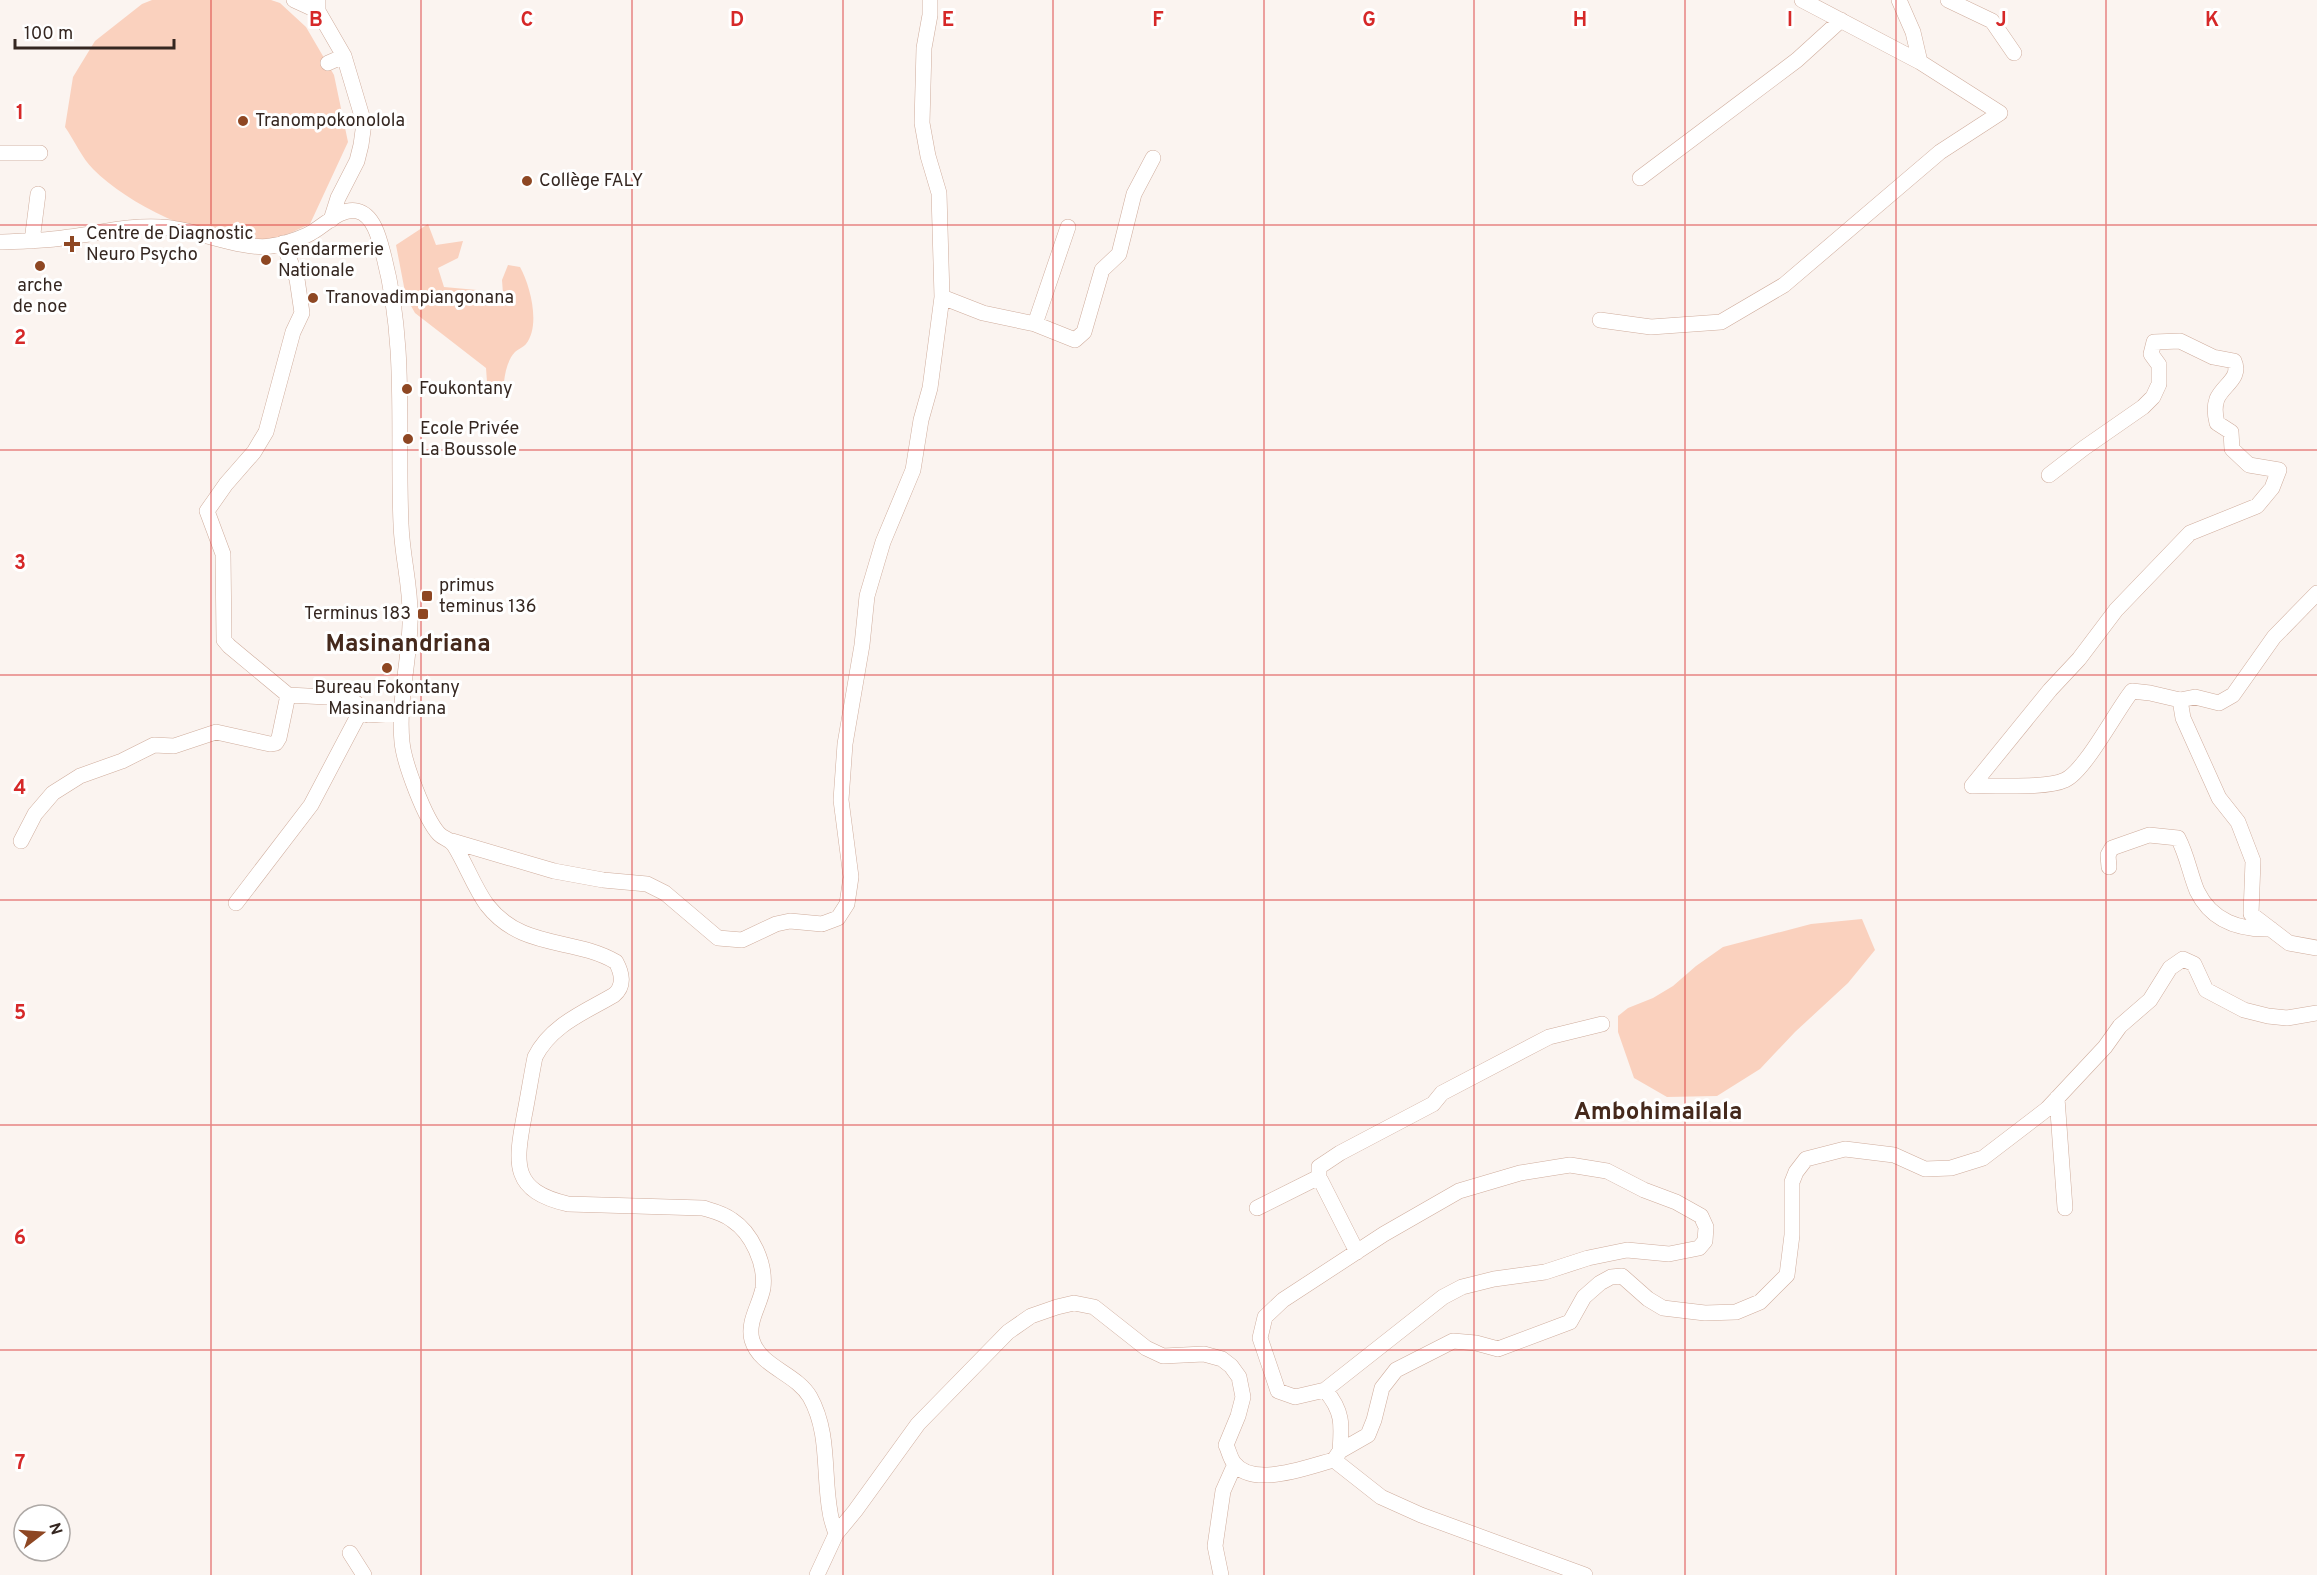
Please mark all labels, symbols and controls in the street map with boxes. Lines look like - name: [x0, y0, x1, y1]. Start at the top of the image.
- text: B: [309, 8, 323, 34]
- text: C: [521, 8, 533, 34]
- text: D: [730, 8, 744, 34]
- text: E: [942, 8, 954, 34]
- text: F: [1152, 8, 1164, 34]
- text: G: [1362, 8, 1376, 34]
- text: H: [1573, 8, 1587, 34]
- text: I: [1787, 8, 1793, 34]
- text: J: [1995, 8, 2007, 34]
- text: K: [2205, 8, 2219, 34]
- scale bar: [15, 12, 174, 50]
- text: 100 m: [24, 23, 73, 46]
- text: 1: [16, 101, 24, 127]
- place label: Tranompokonolola: [255, 110, 405, 133]
- marker: Tranompokonolola: [236, 114, 250, 128]
- place label: Collège FALY: [539, 170, 643, 193]
- marker: Collège FALY: [520, 174, 534, 188]
- place label: Centre de Diagnostic Neuro Psycho: [86, 223, 253, 267]
- marker: Centre de Diagnostic Neuro Psycho: [63, 235, 81, 253]
- place label: Gendarmerie Nationale: [278, 239, 384, 283]
- marker: Gendarmerie Nationale: [259, 253, 273, 267]
- marker: arche de noe: [33, 259, 47, 273]
- place label: arche de noe: [13, 275, 67, 319]
- place label: Tranovadimpiangonana: [325, 287, 514, 310]
- marker: Tranovadimpiangonana: [306, 291, 320, 305]
- text: 2: [14, 326, 26, 352]
- place label: Foukontany: [419, 378, 513, 401]
- marker: Foukontany: [400, 382, 414, 396]
- place label: Ecole Privée La Boussole: [420, 418, 519, 462]
- marker: Ecole Privée La Boussole: [401, 432, 415, 446]
- text: 3: [14, 551, 26, 577]
- place label: primus teminus 136: [439, 575, 537, 619]
- marker: primus teminus 136: [420, 589, 434, 603]
- place label: Terminus 183: [304, 603, 411, 626]
- marker: Terminus 183: [416, 607, 430, 621]
- district label: Masinandriana: [325, 630, 491, 660]
- marker: Bureau Fokontany Masinandriana: [380, 661, 394, 675]
- place label: Bureau Fokontany Masinandriana: [314, 677, 460, 721]
- text: 4: [14, 776, 26, 802]
- text: 5: [14, 1001, 26, 1027]
- district label: Ambohimailala: [1574, 1098, 1742, 1128]
- text: 6: [14, 1226, 26, 1252]
- text: 7: [15, 1451, 25, 1477]
- north arrow: [12, 1503, 72, 1563]
- text: N: [43, 1521, 66, 1538]

